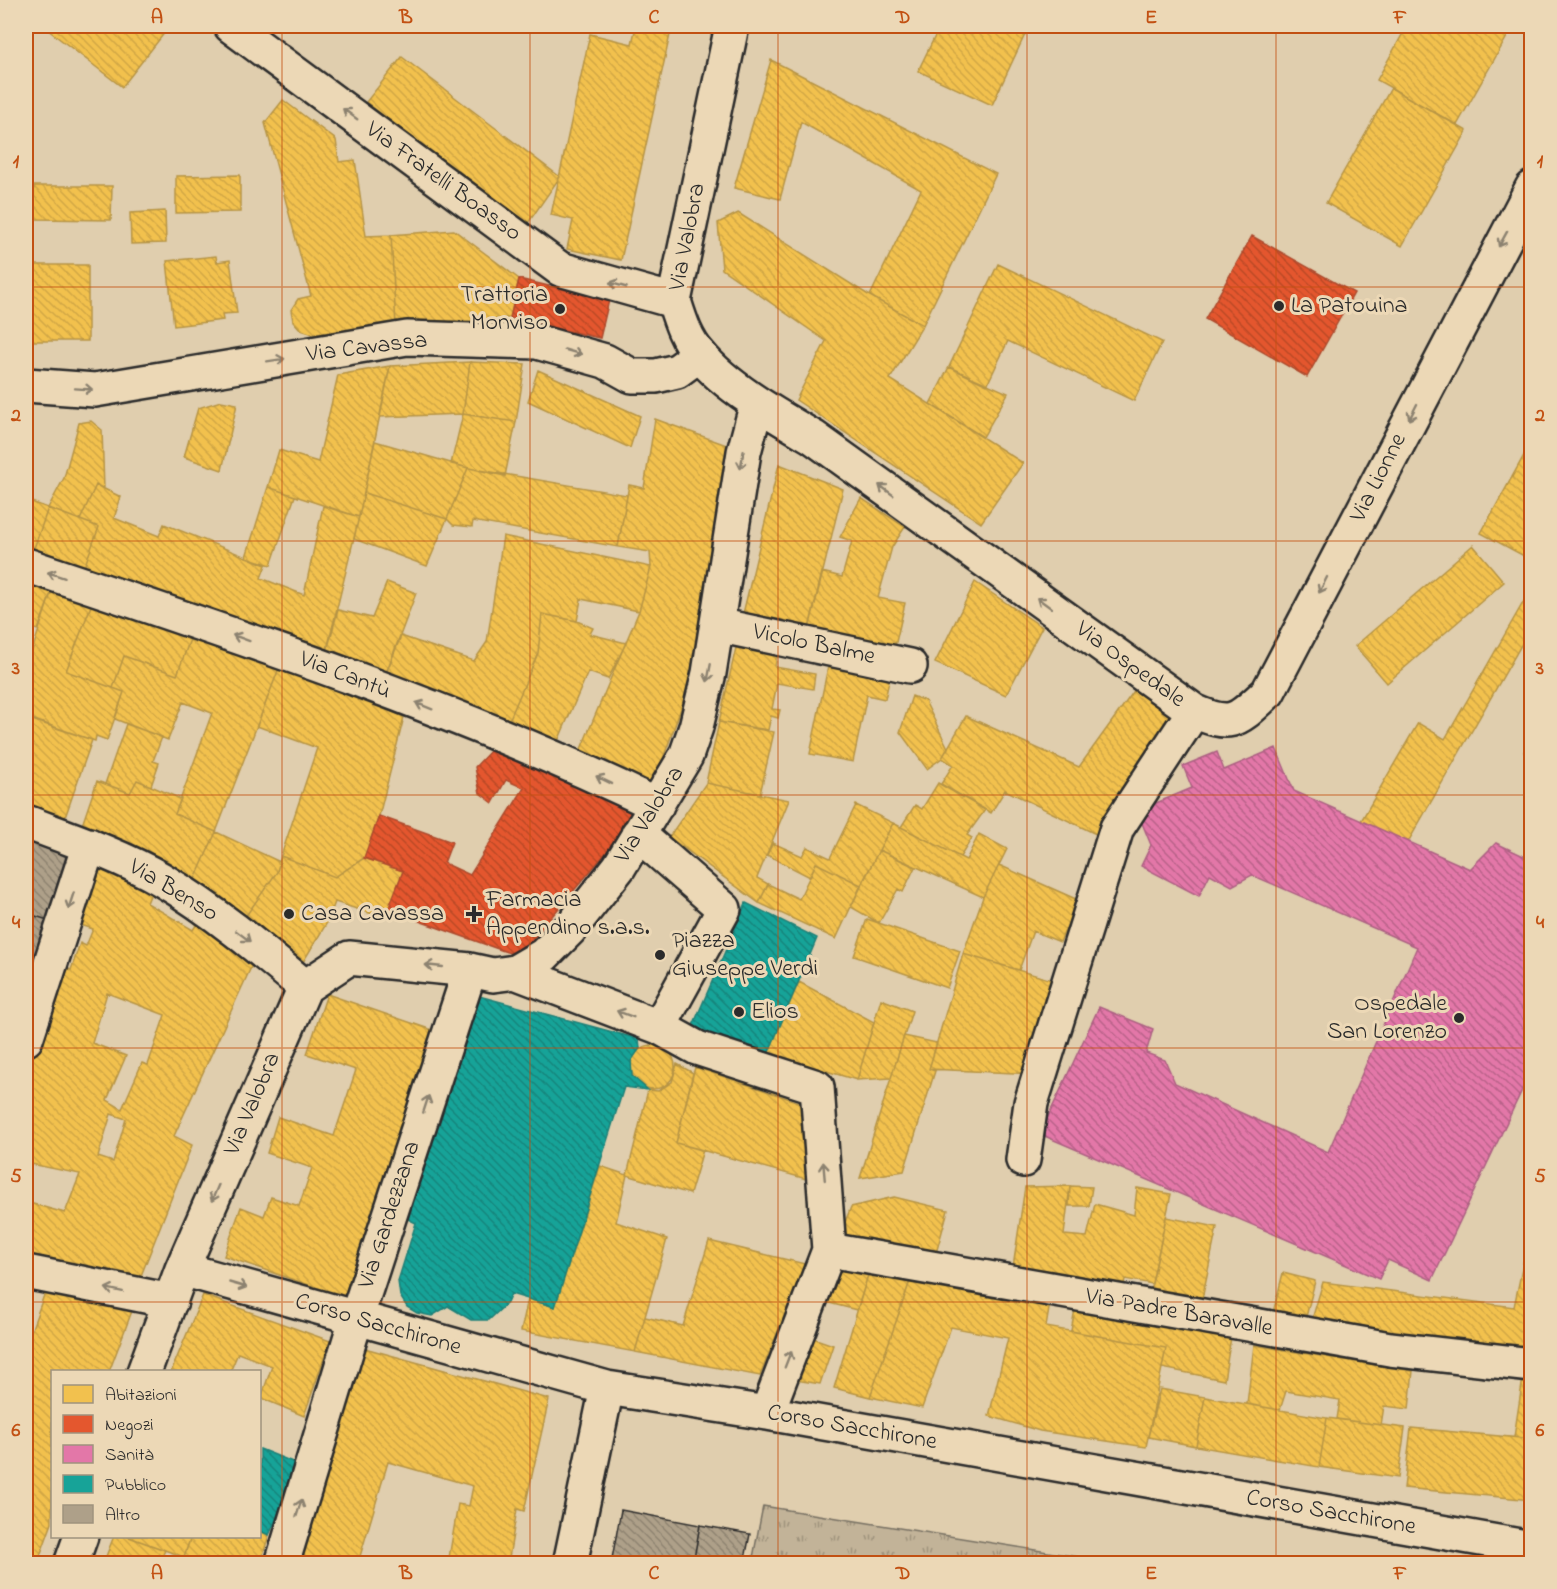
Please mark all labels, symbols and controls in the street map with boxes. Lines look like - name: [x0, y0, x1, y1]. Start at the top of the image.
- text: A: [151, 4, 163, 33]
- text: B: [398, 4, 413, 33]
- text: C: [649, 4, 660, 33]
- text: D: [895, 4, 910, 33]
- text: E: [1145, 4, 1157, 33]
- text: F: [1393, 4, 1407, 33]
- one-way arrow: [343, 107, 359, 120]
- street label: Via Fratelli Boasso: [357, 113, 528, 251]
- text: 1: [13, 148, 20, 177]
- text: 1: [1537, 148, 1544, 177]
- street label: Via Valobra: [660, 180, 716, 295]
- one-way arrow: [1497, 230, 1509, 247]
- place label: Trattoria Monviso: [461, 278, 548, 341]
- one-way arrow: [609, 279, 628, 290]
- place label: La Patouina: [1291, 289, 1408, 324]
- marker: La Patouina: [1272, 299, 1286, 313]
- marker: Trattoria Monviso: [553, 302, 567, 316]
- street label: Via Cavassa: [304, 323, 429, 373]
- one-way arrow: [563, 347, 582, 358]
- one-way arrow: [266, 354, 286, 365]
- one-way arrow: [73, 384, 93, 395]
- text: 2: [10, 402, 21, 431]
- one-way arrow: [1407, 402, 1418, 420]
- text: 2: [1534, 402, 1545, 431]
- street label: Via Lionne: [1341, 427, 1416, 530]
- one-way arrow: [737, 449, 748, 469]
- one-way arrow: [878, 484, 894, 496]
- one-way arrow: [47, 569, 66, 580]
- one-way arrow: [1317, 576, 1329, 594]
- one-way arrow: [1037, 597, 1053, 610]
- street label: Via Ospedale: [1067, 612, 1193, 717]
- street label: Vicolo Balme: [749, 615, 879, 675]
- one-way arrow: [232, 631, 251, 642]
- street label: Via Cantù: [293, 642, 396, 709]
- text: 3: [11, 655, 20, 684]
- text: 3: [1535, 655, 1544, 684]
- one-way arrow: [703, 663, 714, 682]
- one-way arrow: [415, 700, 433, 711]
- street label: Via Valobra: [606, 760, 694, 871]
- one-way arrow: [596, 773, 614, 785]
- street label: Via Benso: [121, 850, 225, 932]
- place label: Farmacia Appendino s.a.s.: [485, 883, 650, 946]
- one-way arrow: [64, 891, 75, 910]
- place label: Casa Cavassa: [301, 897, 444, 932]
- marker: Casa Cavassa: [282, 907, 296, 921]
- marker: Farmacia Appendino s.a.s.: [467, 907, 481, 921]
- text: 4: [12, 909, 21, 938]
- text: 4: [1536, 909, 1545, 938]
- place label: Piazza Giuseppe Verdi: [672, 924, 818, 987]
- one-way arrow: [235, 930, 251, 942]
- marker: Piazza Giuseppe Verdi: [653, 948, 667, 962]
- one-way arrow: [425, 960, 444, 971]
- place label: Ospedale San Lorenzo: [1327, 987, 1447, 1050]
- place label: Elios: [751, 995, 799, 1030]
- marker: Elios: [732, 1005, 746, 1019]
- one-way arrow: [617, 1008, 635, 1019]
- marker: Ospedale San Lorenzo: [1452, 1011, 1466, 1025]
- street label: Via Valobra: [215, 1047, 290, 1162]
- one-way arrow: [421, 1095, 432, 1114]
- street label: Via Gardezzana: [349, 1137, 430, 1294]
- one-way arrow: [818, 1162, 829, 1182]
- text: 5: [10, 1163, 22, 1192]
- text: 5: [1534, 1163, 1546, 1192]
- one-way arrow: [209, 1183, 220, 1202]
- street label: Via Padre Baravalle: [1082, 1279, 1276, 1347]
- one-way arrow: [228, 1280, 247, 1291]
- one-way arrow: [104, 1283, 123, 1295]
- street label: Corso Sacchirone: [291, 1285, 466, 1366]
- one-way arrow: [783, 1350, 794, 1368]
- legend: [51, 1370, 261, 1538]
- text: Abitazioni: [105, 1383, 177, 1409]
- street label: Corso Sacchirone: [764, 1396, 940, 1460]
- text: Negozi: [105, 1413, 153, 1440]
- text: 6: [12, 1417, 21, 1446]
- text: 6: [1536, 1417, 1545, 1446]
- text: Sanità: [105, 1443, 154, 1469]
- text: Pubblico: [105, 1473, 166, 1499]
- street label: Corso Sacchirone: [1243, 1481, 1419, 1545]
- one-way arrow: [294, 1499, 305, 1518]
- text: Altro: [105, 1503, 140, 1529]
- text: A: [151, 1560, 163, 1589]
- text: B: [398, 1560, 413, 1589]
- text: C: [649, 1560, 660, 1589]
- text: D: [895, 1560, 910, 1589]
- text: E: [1145, 1560, 1157, 1589]
- text: F: [1393, 1560, 1407, 1589]

